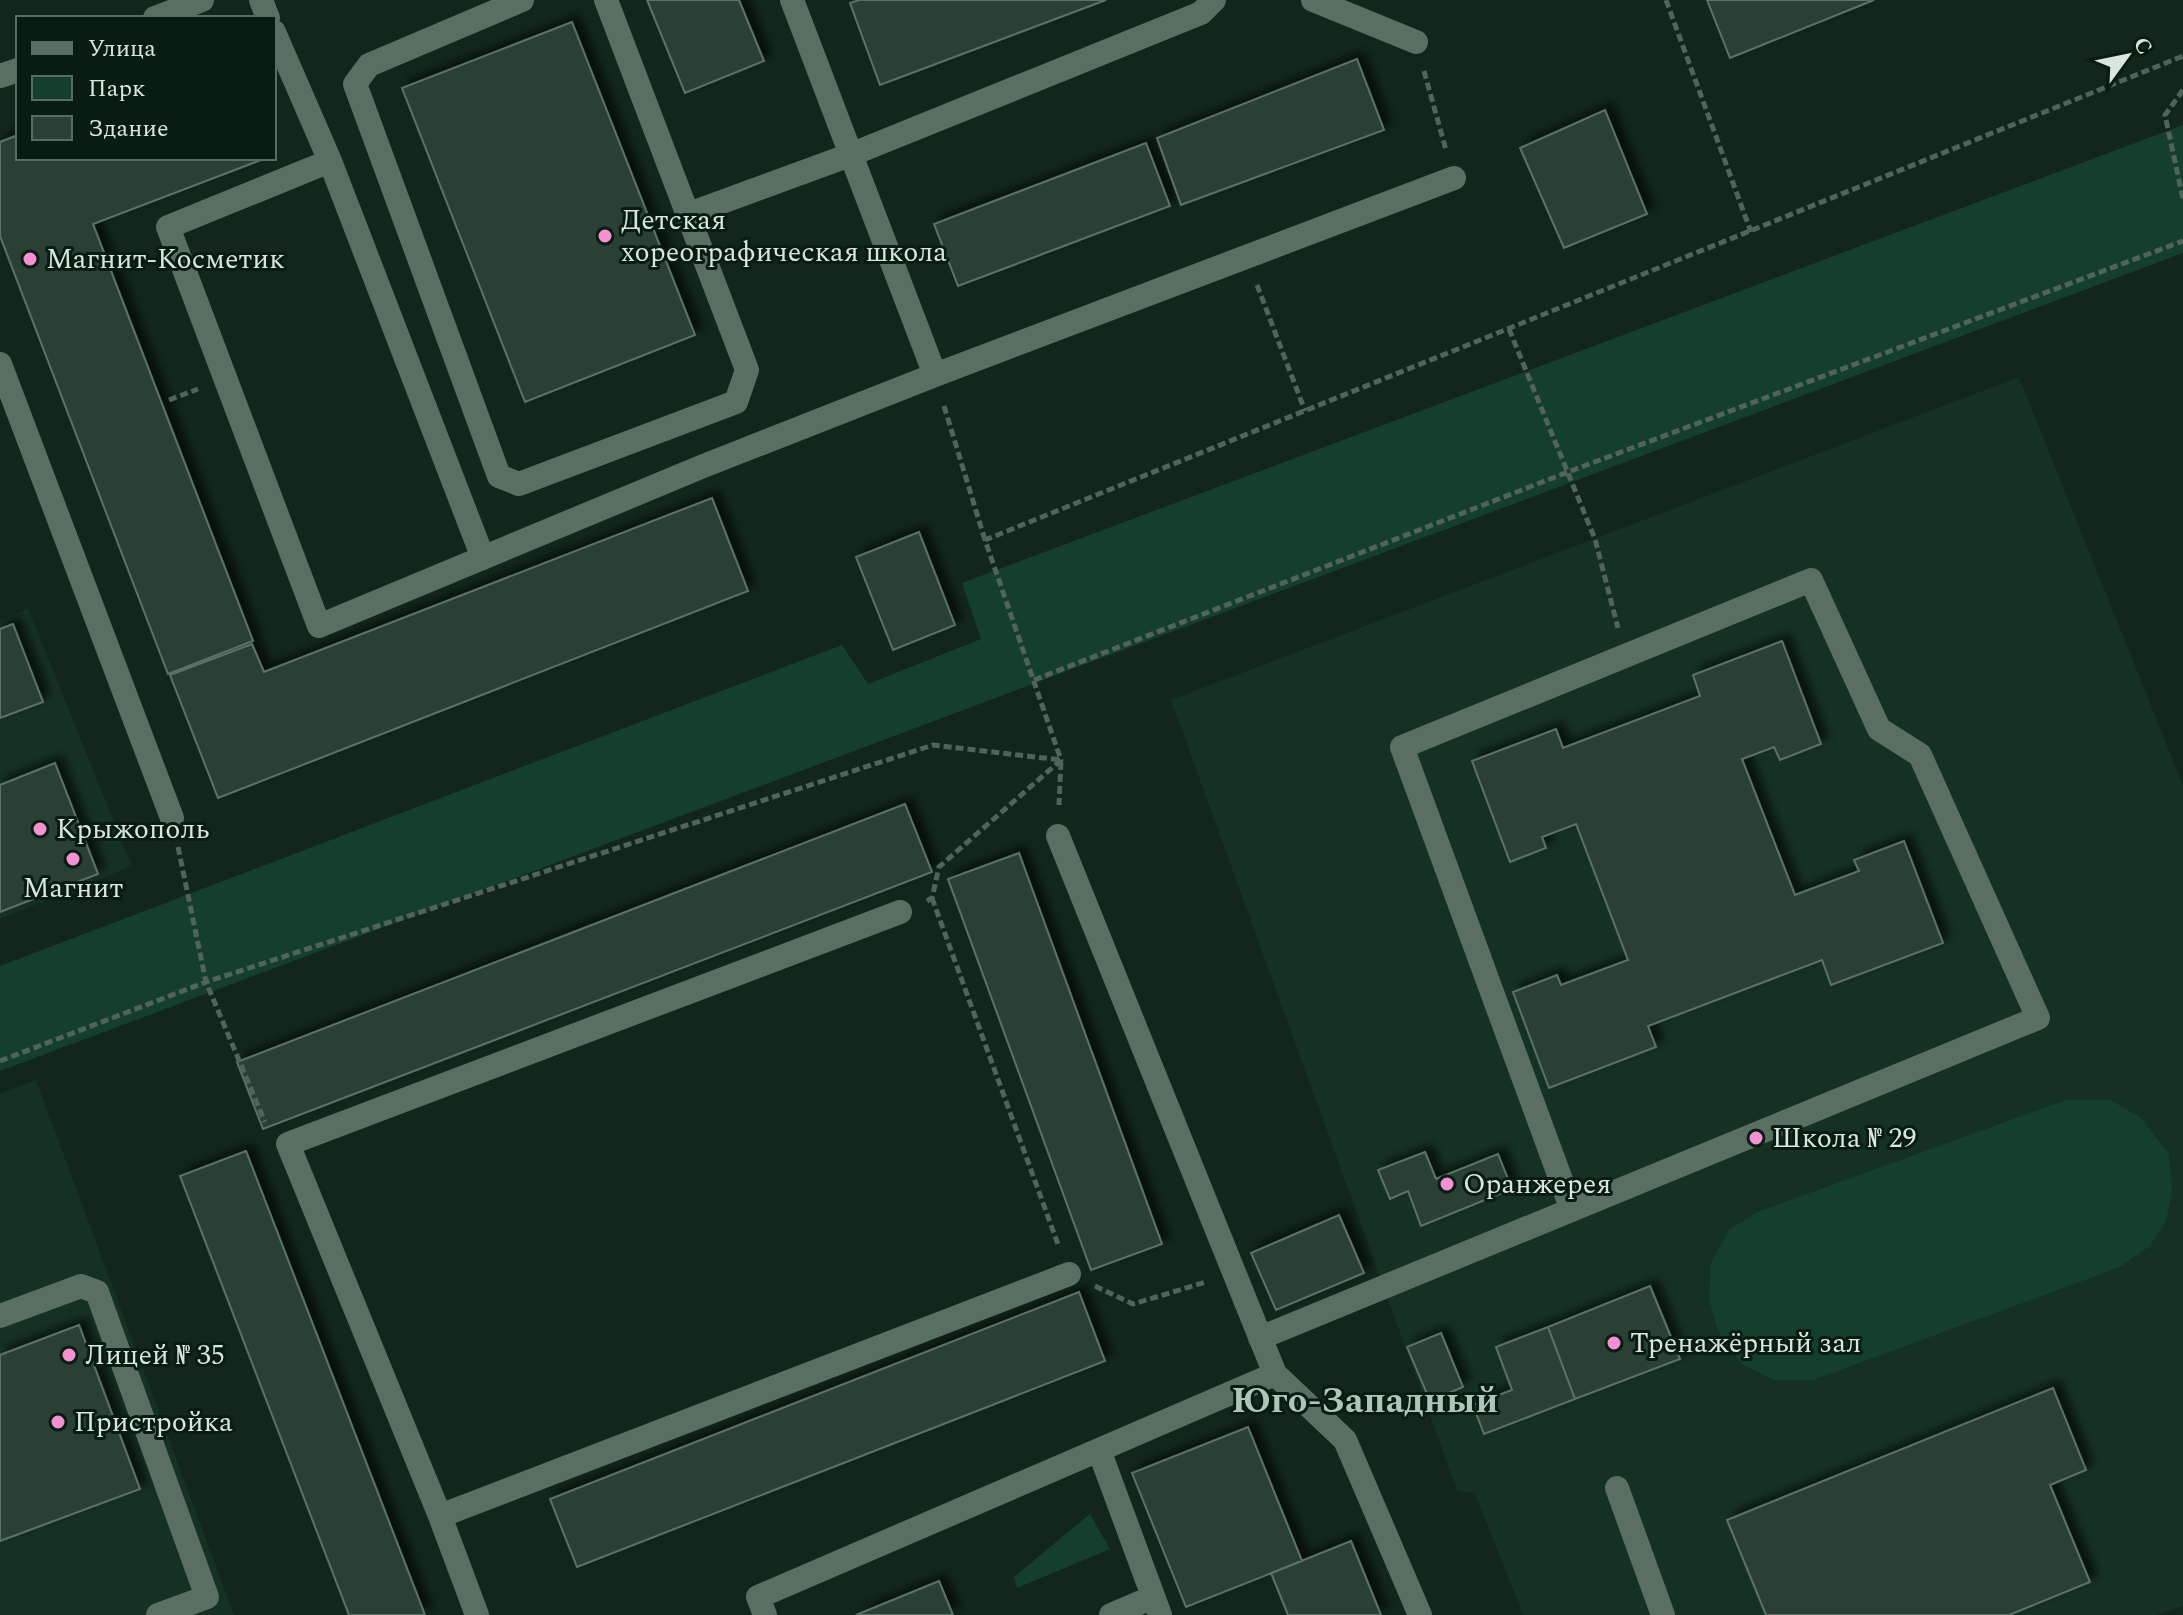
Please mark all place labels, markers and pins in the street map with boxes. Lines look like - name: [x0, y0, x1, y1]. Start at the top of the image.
- place label: Детская хореографическая школа: [621, 199, 947, 274]
- marker: Детская хореографическая школа: [596, 227, 614, 245]
- place label: Магнит-Косметик: [46, 238, 285, 281]
- marker: Магнит-Косметик: [21, 250, 39, 268]
- place label: Крыжополь: [56, 808, 209, 851]
- marker: Крыжополь: [31, 820, 49, 838]
- marker: Магнит: [64, 850, 82, 868]
- place label: Магнит: [23, 867, 123, 910]
- place label: Школа № 29: [1772, 1117, 1917, 1160]
- marker: Школа № 29: [1747, 1129, 1765, 1147]
- place label: Оранжерея: [1463, 1163, 1611, 1206]
- marker: Оранжерея: [1438, 1175, 1456, 1193]
- place label: Тренажёрный зал: [1630, 1322, 1861, 1365]
- place label: Лицей № 35: [85, 1334, 225, 1377]
- marker: Тренажёрный зал: [1605, 1334, 1623, 1352]
- marker: Лицей № 35: [60, 1346, 78, 1364]
- place label: Пристройка: [74, 1401, 233, 1444]
- marker: Пристройка: [49, 1413, 67, 1431]

